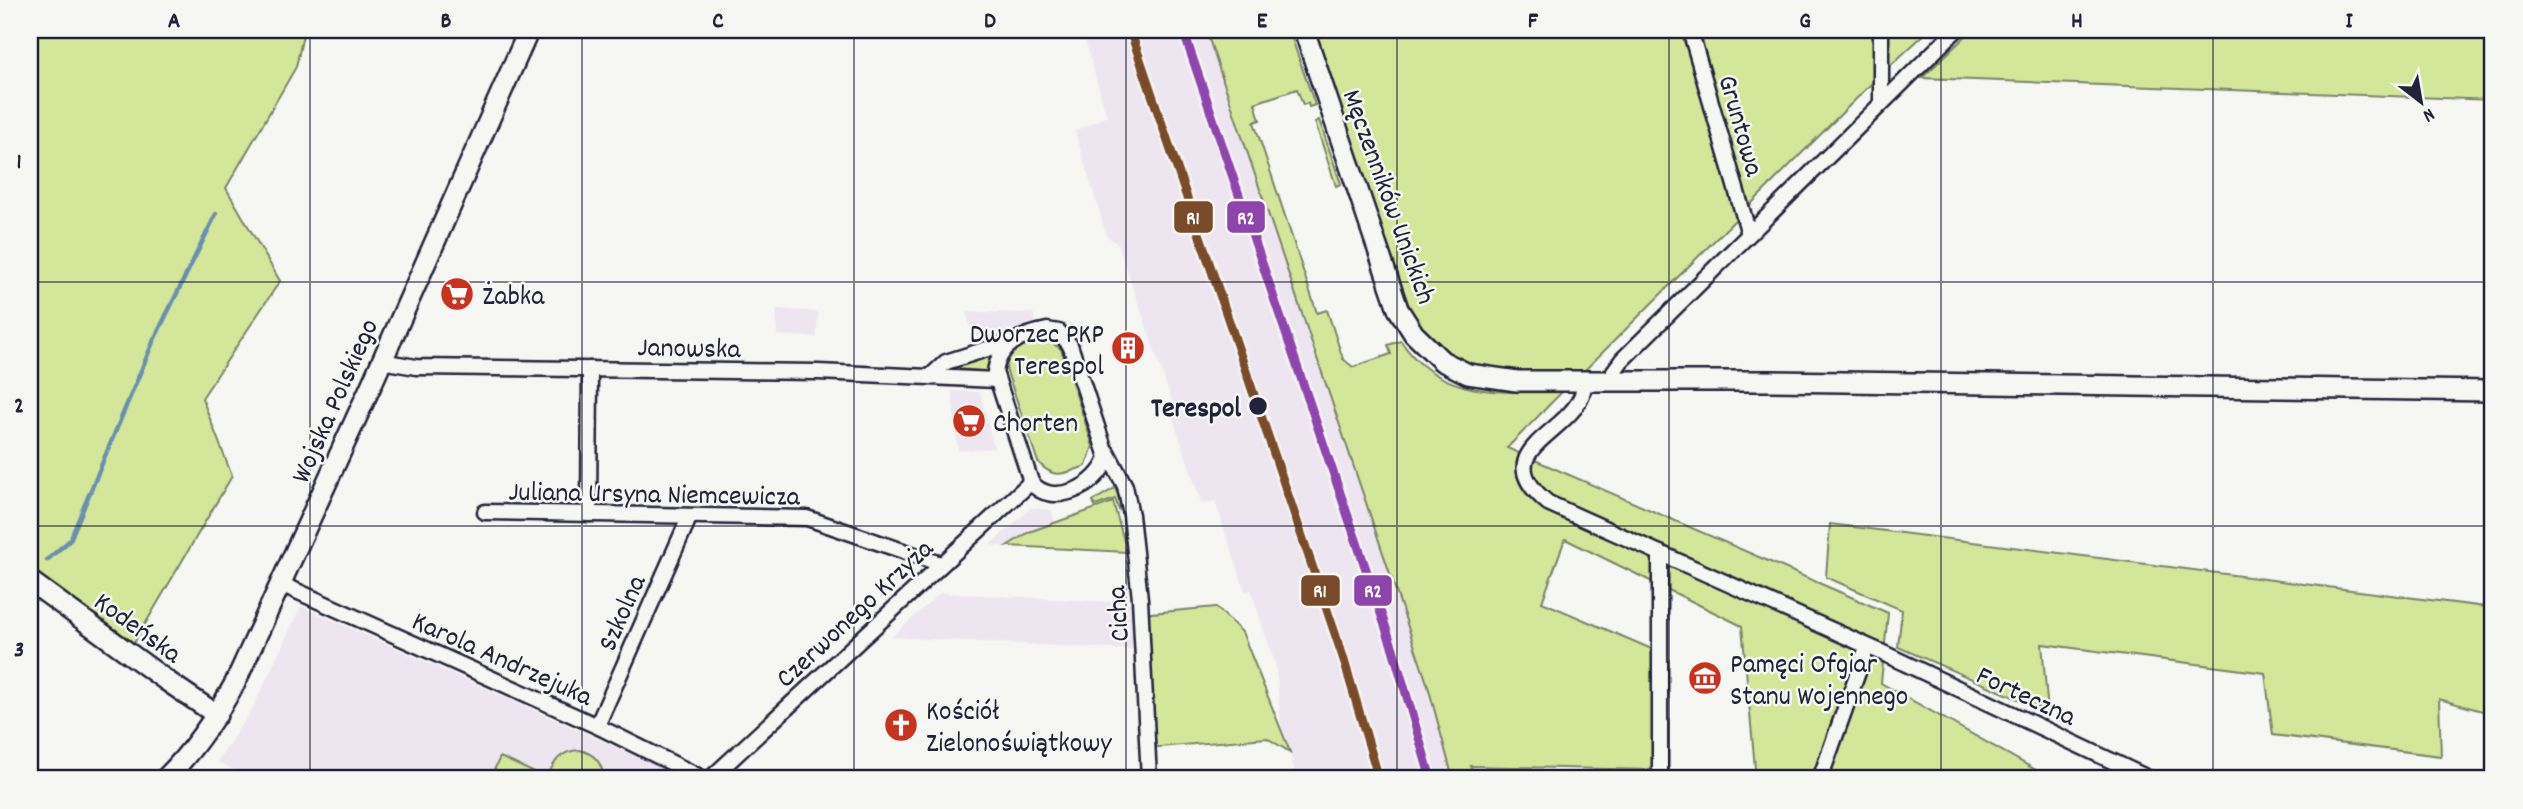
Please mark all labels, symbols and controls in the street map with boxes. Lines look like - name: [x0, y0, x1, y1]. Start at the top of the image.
- text: A: [168, 6, 180, 39]
- text: B: [441, 6, 452, 39]
- text: C: [712, 6, 724, 39]
- text: D: [984, 6, 996, 39]
- text: E: [1257, 6, 1268, 39]
- text: F: [1528, 6, 1539, 39]
- text: G: [1799, 6, 1811, 39]
- text: H: [2071, 6, 2083, 39]
- text: I: [2345, 6, 2353, 39]
- north arrow: [2386, 66, 2456, 136]
- street label: Gruntowa: [1705, 71, 1772, 182]
- street label: Męczenników Unickich: [1329, 85, 1444, 311]
- text: N: [2417, 100, 2439, 128]
- text: 1: [16, 147, 22, 180]
- line badge: R1: [1173, 200, 1214, 234]
- line badge: R2: [1226, 200, 1266, 234]
- text: R1: [1186, 207, 1200, 234]
- text: R2: [1237, 207, 1255, 234]
- supermarket icon: Żabka: [438, 275, 476, 313]
- place label: Żabka: [482, 279, 545, 319]
- street label: Wojska Polskiego: [284, 314, 392, 491]
- place label: Dworzec PKP Terespol: [970, 317, 1104, 389]
- building icon: Dworzec PKP Terespol: [1109, 329, 1147, 367]
- street label: Janowska: [637, 330, 742, 372]
- text: 2: [14, 391, 24, 424]
- place label: Terespol: [1151, 391, 1241, 431]
- marker: Terespol: [1247, 395, 1269, 417]
- supermarket icon: Chorten: [950, 402, 988, 440]
- place label: Chorten: [993, 406, 1078, 446]
- street label: Juliana Ursyna Niemcewicza: [508, 474, 801, 520]
- street label: Czerwonego Krzyża: [768, 531, 945, 700]
- street label: Szkolna: [590, 569, 659, 659]
- line badge: R1: [1300, 574, 1341, 607]
- line badge: R2: [1353, 574, 1393, 607]
- text: R1: [1313, 580, 1327, 607]
- text: R2: [1364, 580, 1382, 607]
- street label: Cicha: [1099, 583, 1143, 643]
- street label: Kodeńska: [84, 584, 189, 676]
- street label: Karola Andrzejuka: [404, 604, 598, 720]
- text: 3: [14, 635, 24, 668]
- place label: Pamęci Ofgiar Stanu Wojennego: [1730, 647, 1908, 719]
- street label: Forteczna: [1968, 658, 2082, 739]
- museum icon: Pamęci Ofgiar Stanu Wojennego: [1686, 659, 1724, 697]
- place label: Kościół Zielonoświątkowy: [926, 694, 1112, 766]
- church icon: Kościół Zielonoświątkowy: [882, 706, 920, 744]

